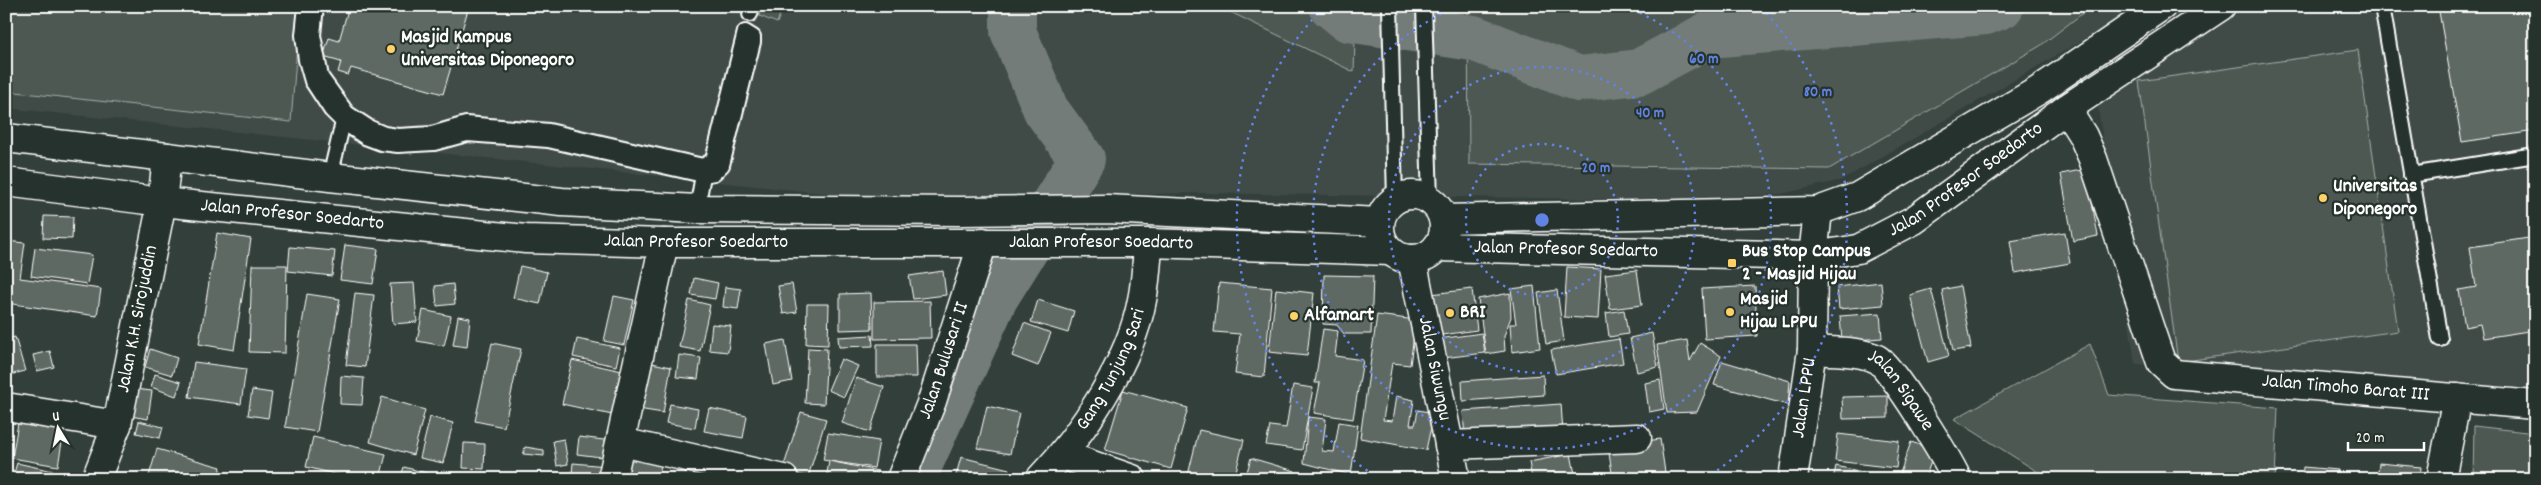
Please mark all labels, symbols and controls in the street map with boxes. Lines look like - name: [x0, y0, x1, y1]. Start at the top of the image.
- place label: Masjid Kampus Universitas Diponegoro: [401, 24, 574, 75]
- marker: Masjid Kampus Universitas Diponegoro: [385, 43, 397, 55]
- text: 60 m: [1689, 49, 1719, 71]
- text: 80 m: [1804, 82, 1832, 104]
- text: 40 m: [1636, 103, 1664, 125]
- street label: Jalan Profesor Soedarto: [1884, 116, 2049, 245]
- text: 20 m: [1582, 158, 1610, 180]
- place label: Universitas Diponegoro: [2333, 173, 2417, 224]
- street label: Jalan Profesor Soedarto: [199, 192, 386, 239]
- marker: Universitas Diponegoro: [2317, 192, 2329, 204]
- centre of rings: [1533, 211, 1551, 229]
- street label: Jalan Profesor Soedarto: [604, 227, 788, 257]
- street label: Jalan Profesor Soedarto: [1009, 229, 1194, 258]
- street label: Jalan Profesor Soedarto: [1473, 234, 1659, 266]
- place label: Bus Stop Campus 2 - Masjid Hijau: [1742, 238, 1871, 289]
- street label: Jalan K.H. Sirojuddin: [110, 243, 166, 395]
- marker: Bus Stop Campus 2 - Masjid Hijau: [1726, 257, 1738, 269]
- place label: Masjid Hijau LPPU: [1740, 286, 1818, 337]
- street label: Jalan Bulusari II: [912, 299, 977, 424]
- place label: BRI: [1460, 299, 1486, 327]
- place label: Alfamart: [1304, 302, 1375, 330]
- street label: Gang Tunjung Sari: [1070, 306, 1154, 437]
- marker: Masjid Hijau LPPU: [1724, 306, 1736, 318]
- marker: BRI: [1444, 307, 1456, 319]
- marker: Alfamart: [1288, 310, 1300, 322]
- street label: Jalan Siwungu: [1410, 314, 1458, 423]
- street label: Jalan Sigawe: [1863, 342, 1940, 437]
- street label: Jalan LPPU: [1785, 356, 1825, 440]
- street label: Jalan Timoho Barat III: [2261, 368, 2430, 410]
- north arrow: [32, 402, 82, 452]
- text: U: [51, 407, 61, 428]
- scale bar: [2348, 420, 2425, 452]
- text: 20 m: [2356, 428, 2384, 450]

